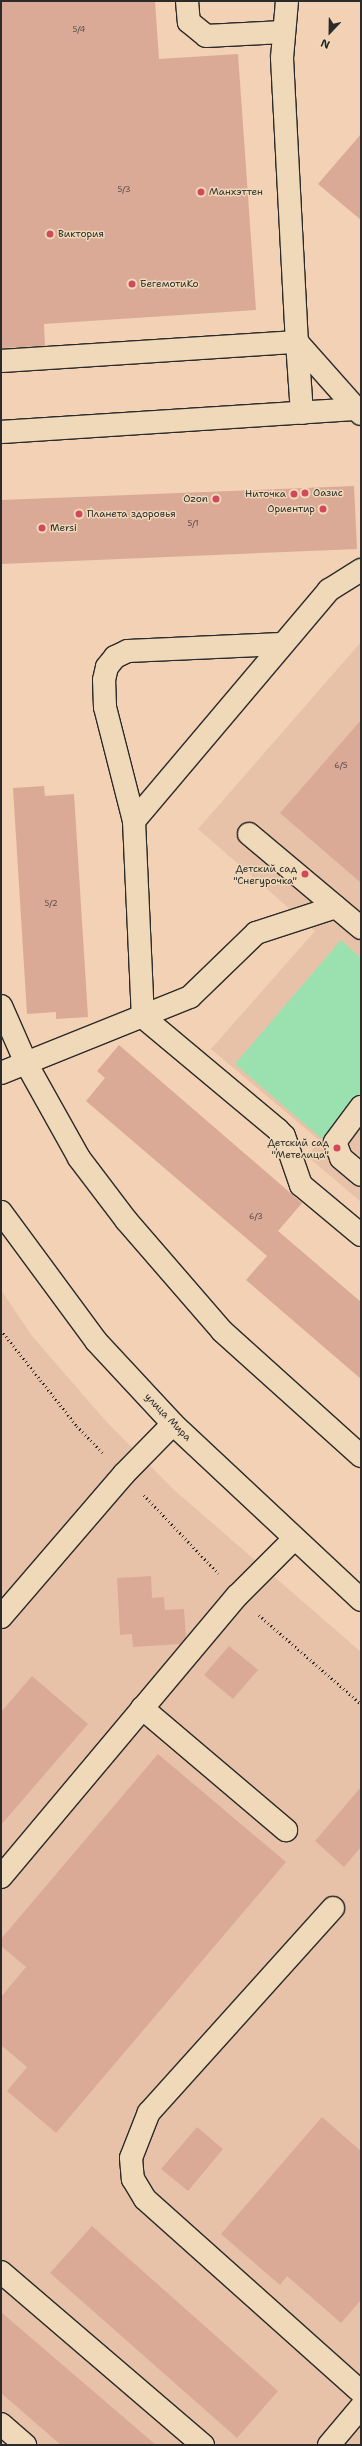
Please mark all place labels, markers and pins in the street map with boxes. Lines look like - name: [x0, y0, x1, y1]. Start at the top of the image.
- place label: Манхэттен: [209, 186, 263, 198]
- marker: Манхэттен: [196, 187, 206, 197]
- place label: Виктория: [58, 228, 104, 240]
- marker: Виктория: [45, 229, 55, 239]
- place label: БегемотиКо: [140, 278, 199, 290]
- marker: БегемотиКо: [127, 279, 137, 289]
- place label: Оазис: [313, 487, 343, 499]
- place label: Ниточка: [245, 488, 286, 500]
- marker: Оазис: [300, 488, 310, 498]
- marker: Ниточка: [289, 489, 299, 499]
- place label: Ozon: [183, 493, 208, 505]
- marker: Ozon: [211, 494, 221, 504]
- place label: Ориентир: [267, 503, 315, 515]
- marker: Ориентир: [318, 504, 328, 514]
- place label: Планета здоровья: [87, 508, 176, 520]
- marker: Планета здоровья: [74, 509, 84, 519]
- place label: Mersi: [50, 522, 77, 534]
- marker: Mersi: [37, 523, 47, 533]
- place label: Детский сад "Снегурочка": [233, 862, 297, 886]
- marker: Детский сад "Снегурочка": [300, 869, 310, 879]
- place label: Детский сад "Метелица": [267, 1136, 329, 1160]
- marker: Детский сад "Метелица": [332, 1143, 342, 1153]

